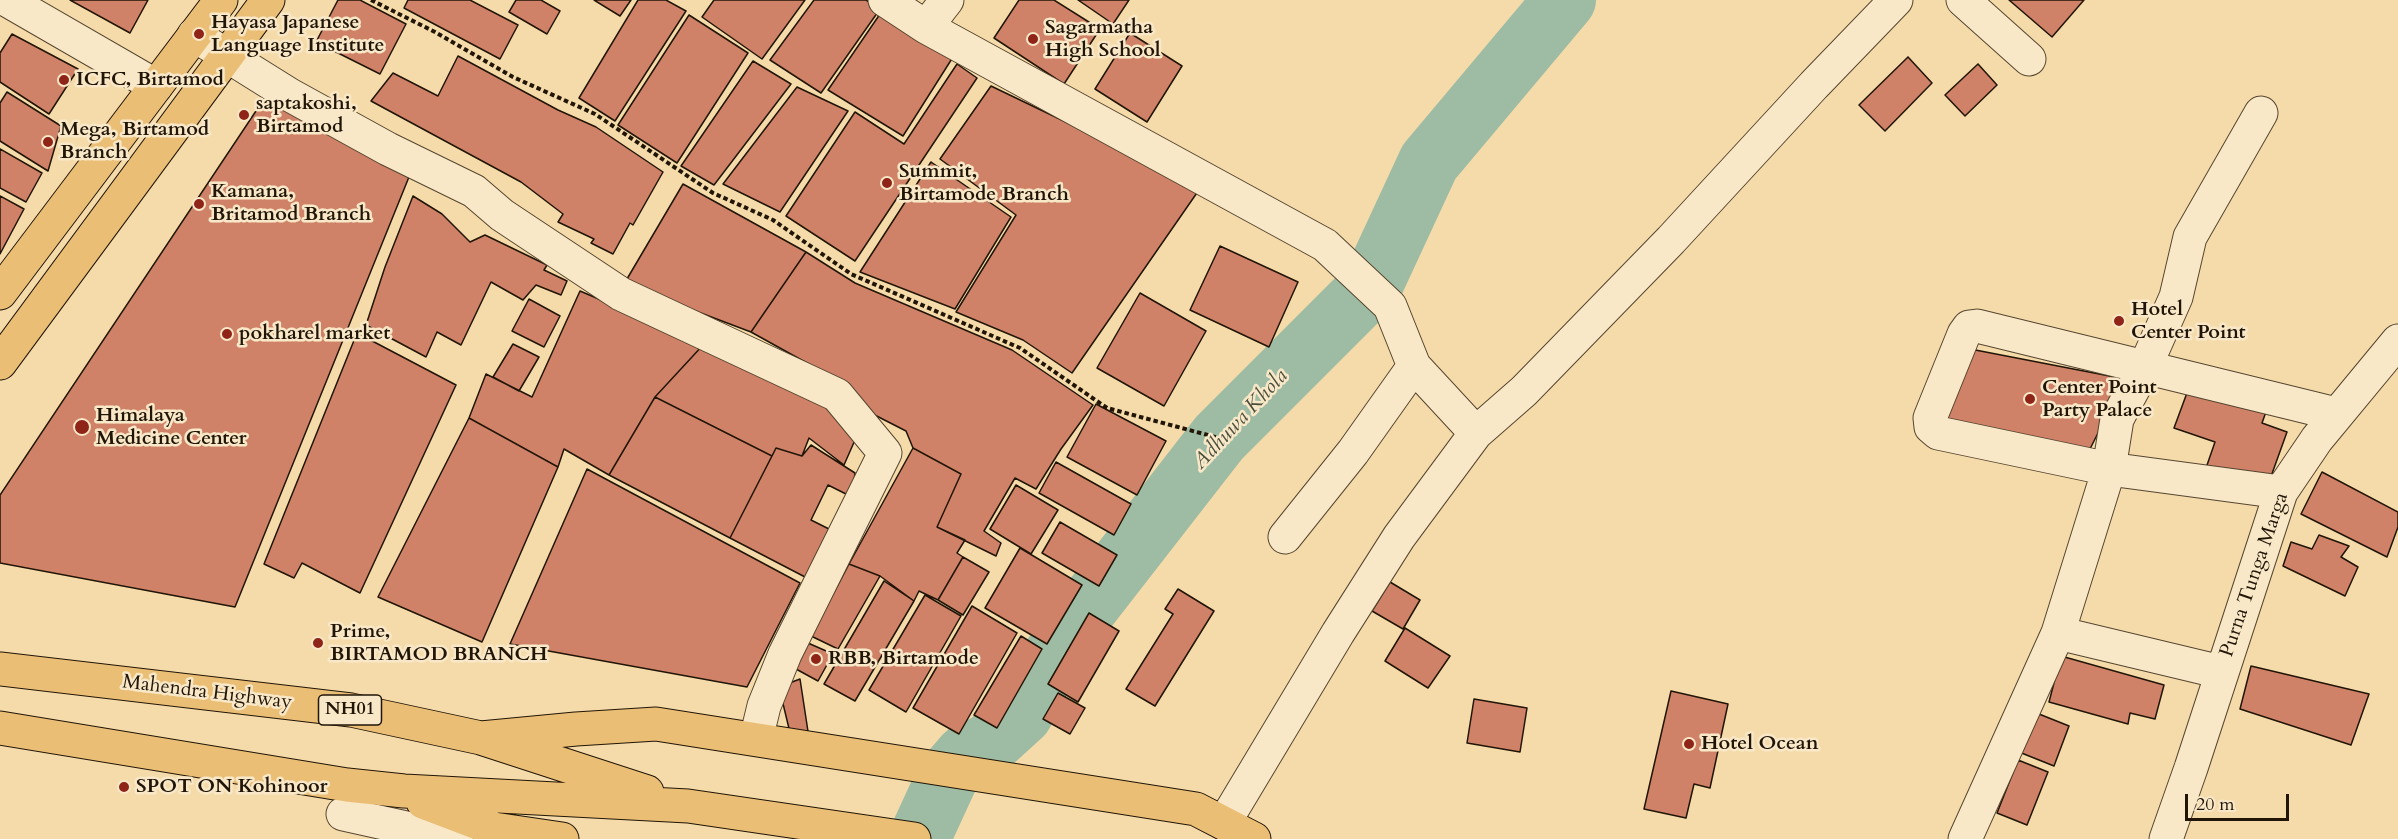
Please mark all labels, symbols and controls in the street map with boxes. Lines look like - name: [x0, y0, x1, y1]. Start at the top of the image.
- place label: Hayasa Japanese Language Institute: [211, 11, 384, 58]
- place label: Sagarmatha High School: [1045, 16, 1161, 63]
- marker: Hayasa Japanese Language Institute: [192, 27, 206, 41]
- marker: Sagarmatha High School: [1026, 32, 1040, 46]
- place label: ICFC, Birtamod: [76, 68, 224, 92]
- marker: ICFC, Birtamod: [57, 73, 71, 87]
- place label: saptakoshi, Birtamod: [256, 92, 357, 139]
- marker: saptakoshi, Birtamod: [237, 108, 251, 122]
- place label: Mega, Birtamod Branch: [60, 118, 209, 165]
- marker: Mega, Birtamod Branch: [41, 135, 55, 149]
- place label: Summit, Birtamode Branch: [899, 160, 1069, 207]
- marker: Summit, Birtamode Branch: [880, 176, 894, 190]
- place label: Kamana, Britamod Branch: [211, 180, 371, 227]
- marker: Kamana, Britamod Branch: [192, 197, 206, 211]
- place label: Hotel Center Point: [2131, 298, 2245, 345]
- marker: Hotel Center Point: [2112, 314, 2126, 328]
- place label: pokharel market: [239, 322, 390, 346]
- marker: pokharel market: [220, 327, 234, 341]
- water label: Adhuwa Khola: [1188, 365, 1294, 475]
- place label: Center Point Party Palace: [2042, 376, 2156, 423]
- marker: Center Point Party Palace: [2023, 392, 2037, 406]
- place label: Himalaya Medicine Center: [96, 404, 246, 451]
- marker: Himalaya Medicine Center: [73, 418, 91, 436]
- street label: Purna Tunga Marga: [2216, 490, 2294, 660]
- place label: Prime, BIRTAMOD BRANCH: [330, 620, 548, 667]
- marker: Prime, BIRTAMOD BRANCH: [311, 636, 325, 650]
- place label: RBB, Birtamode: [828, 647, 979, 671]
- marker: RBB, Birtamode: [809, 652, 823, 666]
- street label: Mahendra Highway: [121, 671, 293, 715]
- road number: NH01: [318, 695, 382, 725]
- place label: Hotel Ocean: [1701, 732, 1819, 756]
- marker: Hotel Ocean: [1682, 737, 1696, 751]
- place label: SPOT ON Kohinoor: [136, 775, 327, 799]
- marker: SPOT ON Kohinoor: [117, 780, 131, 794]
- scale bar: [2188, 782, 2292, 820]
- text: 20 m: [2196, 792, 2235, 817]

